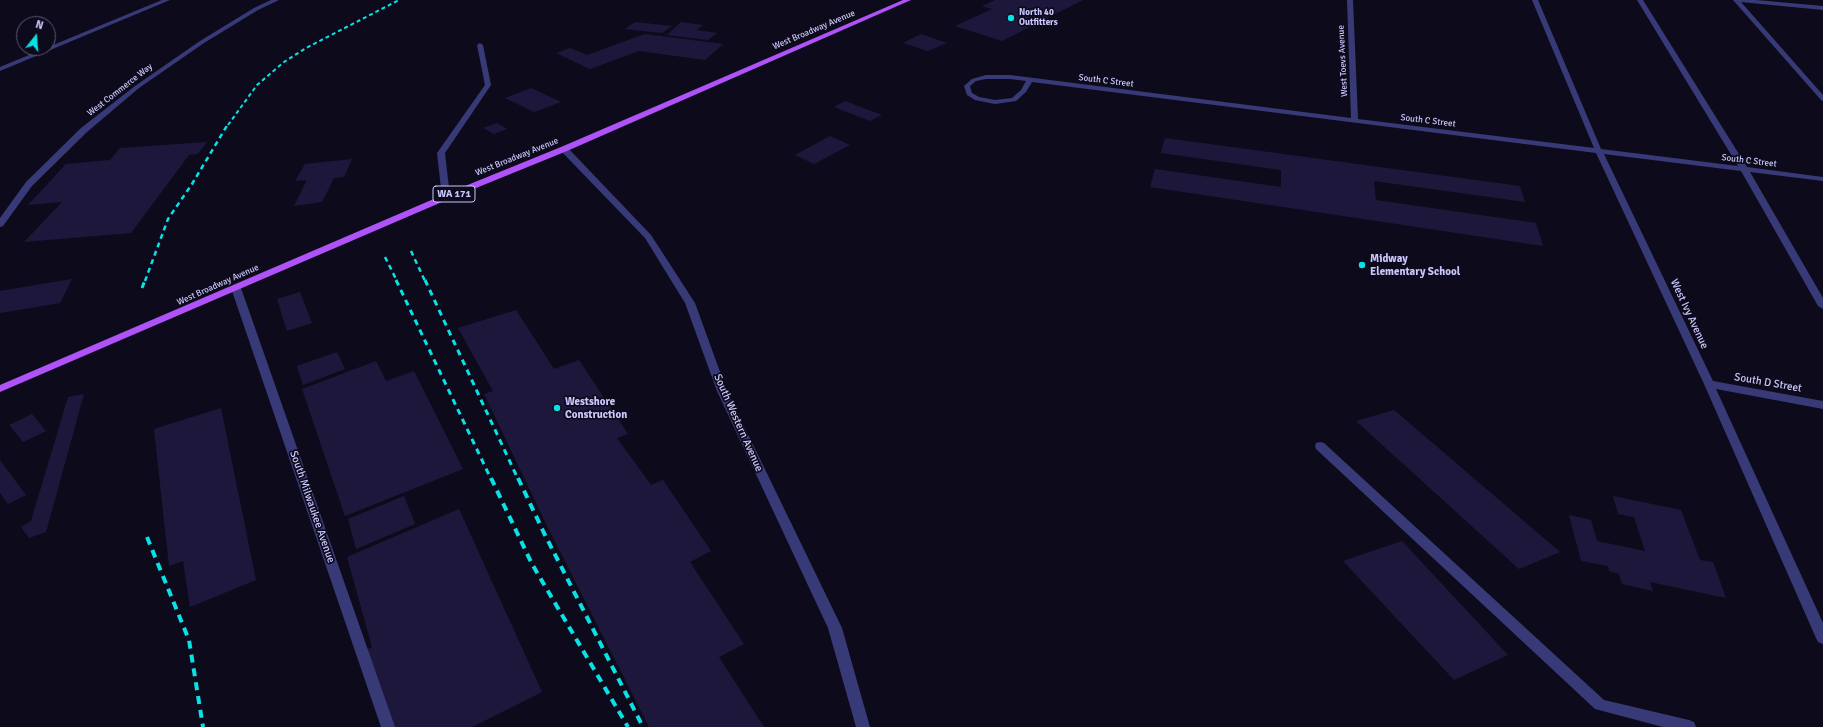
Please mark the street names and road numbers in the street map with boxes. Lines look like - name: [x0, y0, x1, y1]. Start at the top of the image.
- street label: West Broadway Avenue: [771, 8, 857, 52]
- street label: West Toevs Avenue: [1336, 25, 1350, 97]
- street label: West Commerce Way: [85, 61, 155, 119]
- street label: South C Street: [1078, 72, 1134, 90]
- street label: South C Street: [1400, 112, 1456, 130]
- street label: West Broadway Avenue: [474, 135, 560, 179]
- street label: South C Street: [1721, 152, 1777, 170]
- road number: WA 171: [433, 186, 475, 202]
- street label: West Broadway Avenue: [175, 262, 261, 308]
- street label: West Ivy Avenue: [1667, 277, 1711, 351]
- street label: South D Street: [1733, 371, 1803, 395]
- street label: South Western Avenue: [711, 372, 765, 474]
- street label: South Milwaukee Avenue: [287, 449, 337, 565]

